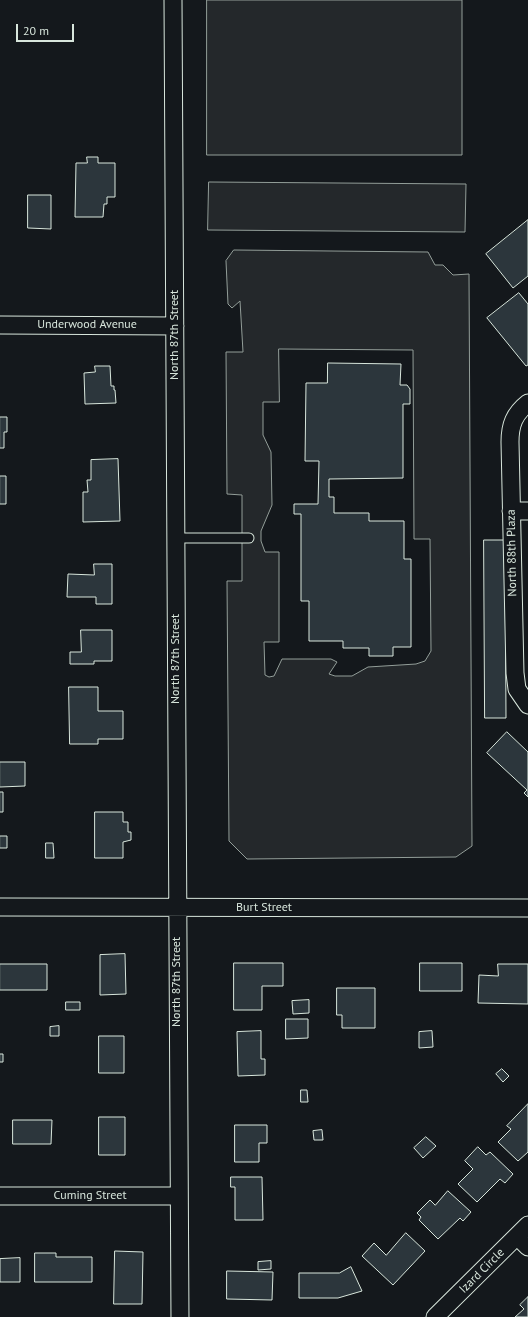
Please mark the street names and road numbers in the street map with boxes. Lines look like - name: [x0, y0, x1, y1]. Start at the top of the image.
- street label: North 87th Street: [168, 290, 182, 380]
- street label: Underwood Avenue: [37, 318, 137, 332]
- street label: North 88th Plaza: [504, 509, 520, 597]
- street label: North 87th Street: [169, 614, 183, 704]
- street label: Burt Street: [236, 901, 292, 915]
- street label: North 87th Street: [170, 937, 184, 1027]
- street label: Cuming Street: [54, 1189, 126, 1203]
- street label: Izard Circle: [457, 1246, 507, 1296]

